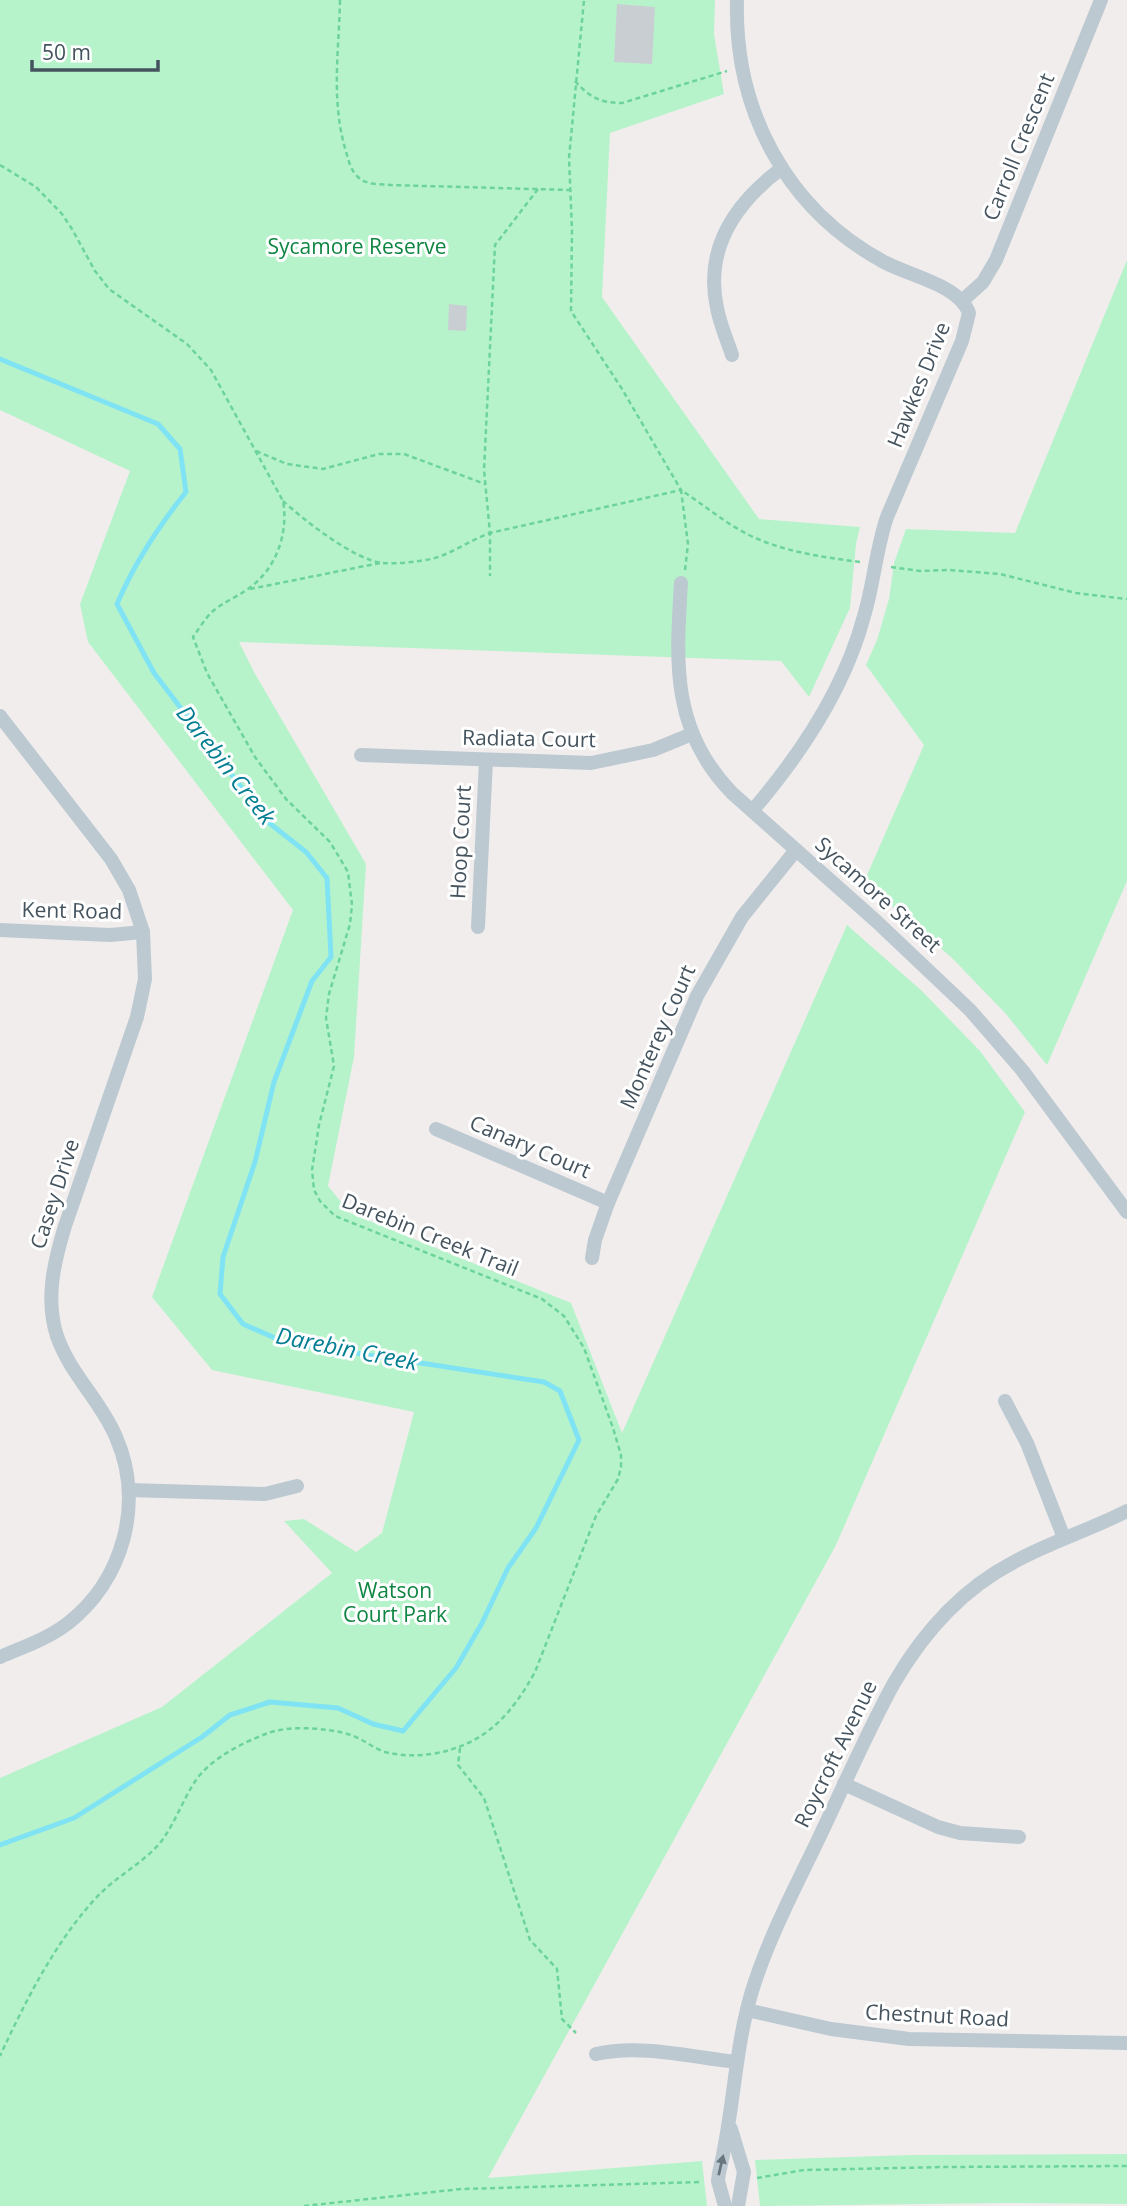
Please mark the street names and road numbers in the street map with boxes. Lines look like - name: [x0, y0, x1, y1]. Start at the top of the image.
- street label: Carroll Crescent: [976, 69, 1060, 224]
- street label: Hawkes Drive: [880, 318, 956, 452]
- street label: Radiata Court: [462, 723, 596, 753]
- street label: Hoop Court: [443, 784, 477, 900]
- street label: Sycamore Street: [810, 830, 948, 958]
- street label: Kent Road: [21, 895, 123, 925]
- street label: Monterey Court: [613, 960, 701, 1113]
- street label: Canary Court: [466, 1108, 595, 1184]
- street label: Casey Drive: [23, 1135, 85, 1252]
- street label: Darebin Creek Trail: [338, 1186, 523, 1282]
- street label: Roycroft Avenue: [787, 1675, 883, 1832]
- street label: Chestnut Road: [864, 1997, 1010, 2033]

